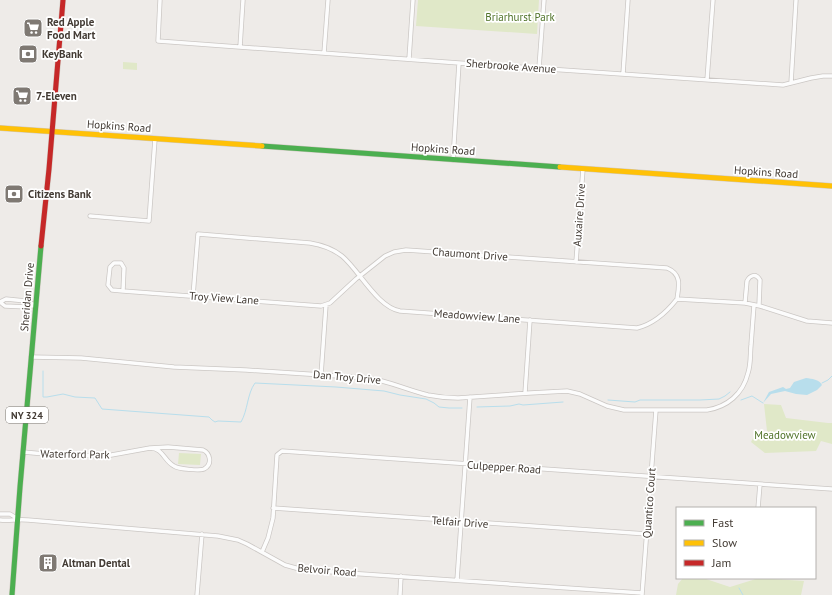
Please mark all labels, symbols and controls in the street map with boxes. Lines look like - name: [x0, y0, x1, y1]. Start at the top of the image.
- park label: Briarhurst Park: [485, 10, 555, 24]
- place label: Red Apple Food Mart: [47, 15, 96, 42]
- supermarket icon: Red Apple Food Mart: [22, 17, 44, 39]
- bank icon: KeyBank: [17, 43, 39, 65]
- place label: KeyBank: [42, 47, 83, 61]
- street label: Sherbrooke Avenue: [465, 56, 557, 76]
- supermarket icon: 7-Eleven: [11, 85, 33, 107]
- place label: 7-Eleven: [36, 89, 77, 103]
- street label: Hopkins Road: [86, 117, 152, 135]
- street label: Hopkins Road: [410, 140, 476, 158]
- street label: Hopkins Road: [733, 163, 799, 181]
- bank icon: Citizens Bank: [3, 183, 25, 205]
- street label: Auxaire Drive: [570, 183, 588, 247]
- place label: Citizens Bank: [28, 187, 92, 201]
- street label: Chaumont Drive: [432, 244, 509, 264]
- street label: Sheridan Drive: [17, 262, 37, 332]
- street label: Troy View Lane: [189, 289, 260, 307]
- street label: Meadowview Lane: [433, 306, 521, 326]
- street label: Dan Troy Drive: [312, 367, 382, 387]
- road number: NY 324: [6, 407, 48, 423]
- park label: Meadowview: [754, 428, 816, 442]
- street label: Waterford Park: [40, 446, 110, 462]
- street label: Culpepper Road: [466, 457, 542, 477]
- street label: Quantico Court: [640, 467, 658, 539]
- legend: [676, 507, 816, 579]
- street label: Telfair Drive: [431, 513, 489, 531]
- text: Fast: [712, 515, 733, 530]
- text: Slow: [712, 535, 737, 550]
- building icon: Altman Dental: [37, 552, 59, 574]
- text: Jam: [711, 555, 731, 570]
- place label: Altman Dental: [62, 556, 131, 570]
- street label: Belvoir Road: [297, 560, 357, 580]

